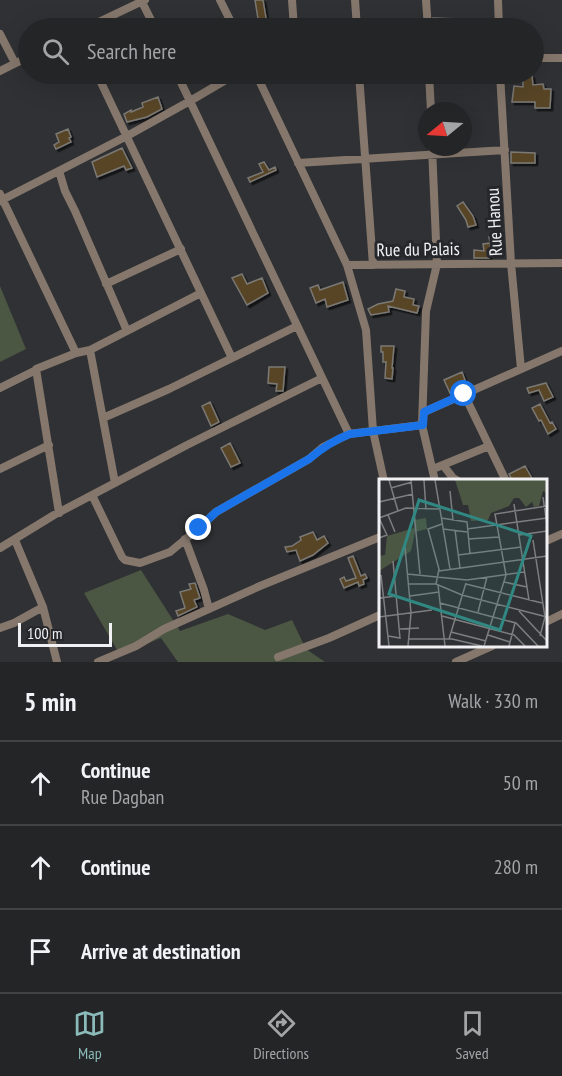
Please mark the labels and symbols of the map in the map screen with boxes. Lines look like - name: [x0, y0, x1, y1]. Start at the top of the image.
- north arrow: [418, 102, 472, 156]
- street label: Rue Hanou: [481, 187, 507, 257]
- street label: Rue du Palais: [376, 237, 460, 261]
- route start: [450, 380, 476, 406]
- inset map: [379, 479, 547, 647]
- route end: [185, 514, 211, 540]
- scale bar: [18, 620, 112, 648]

